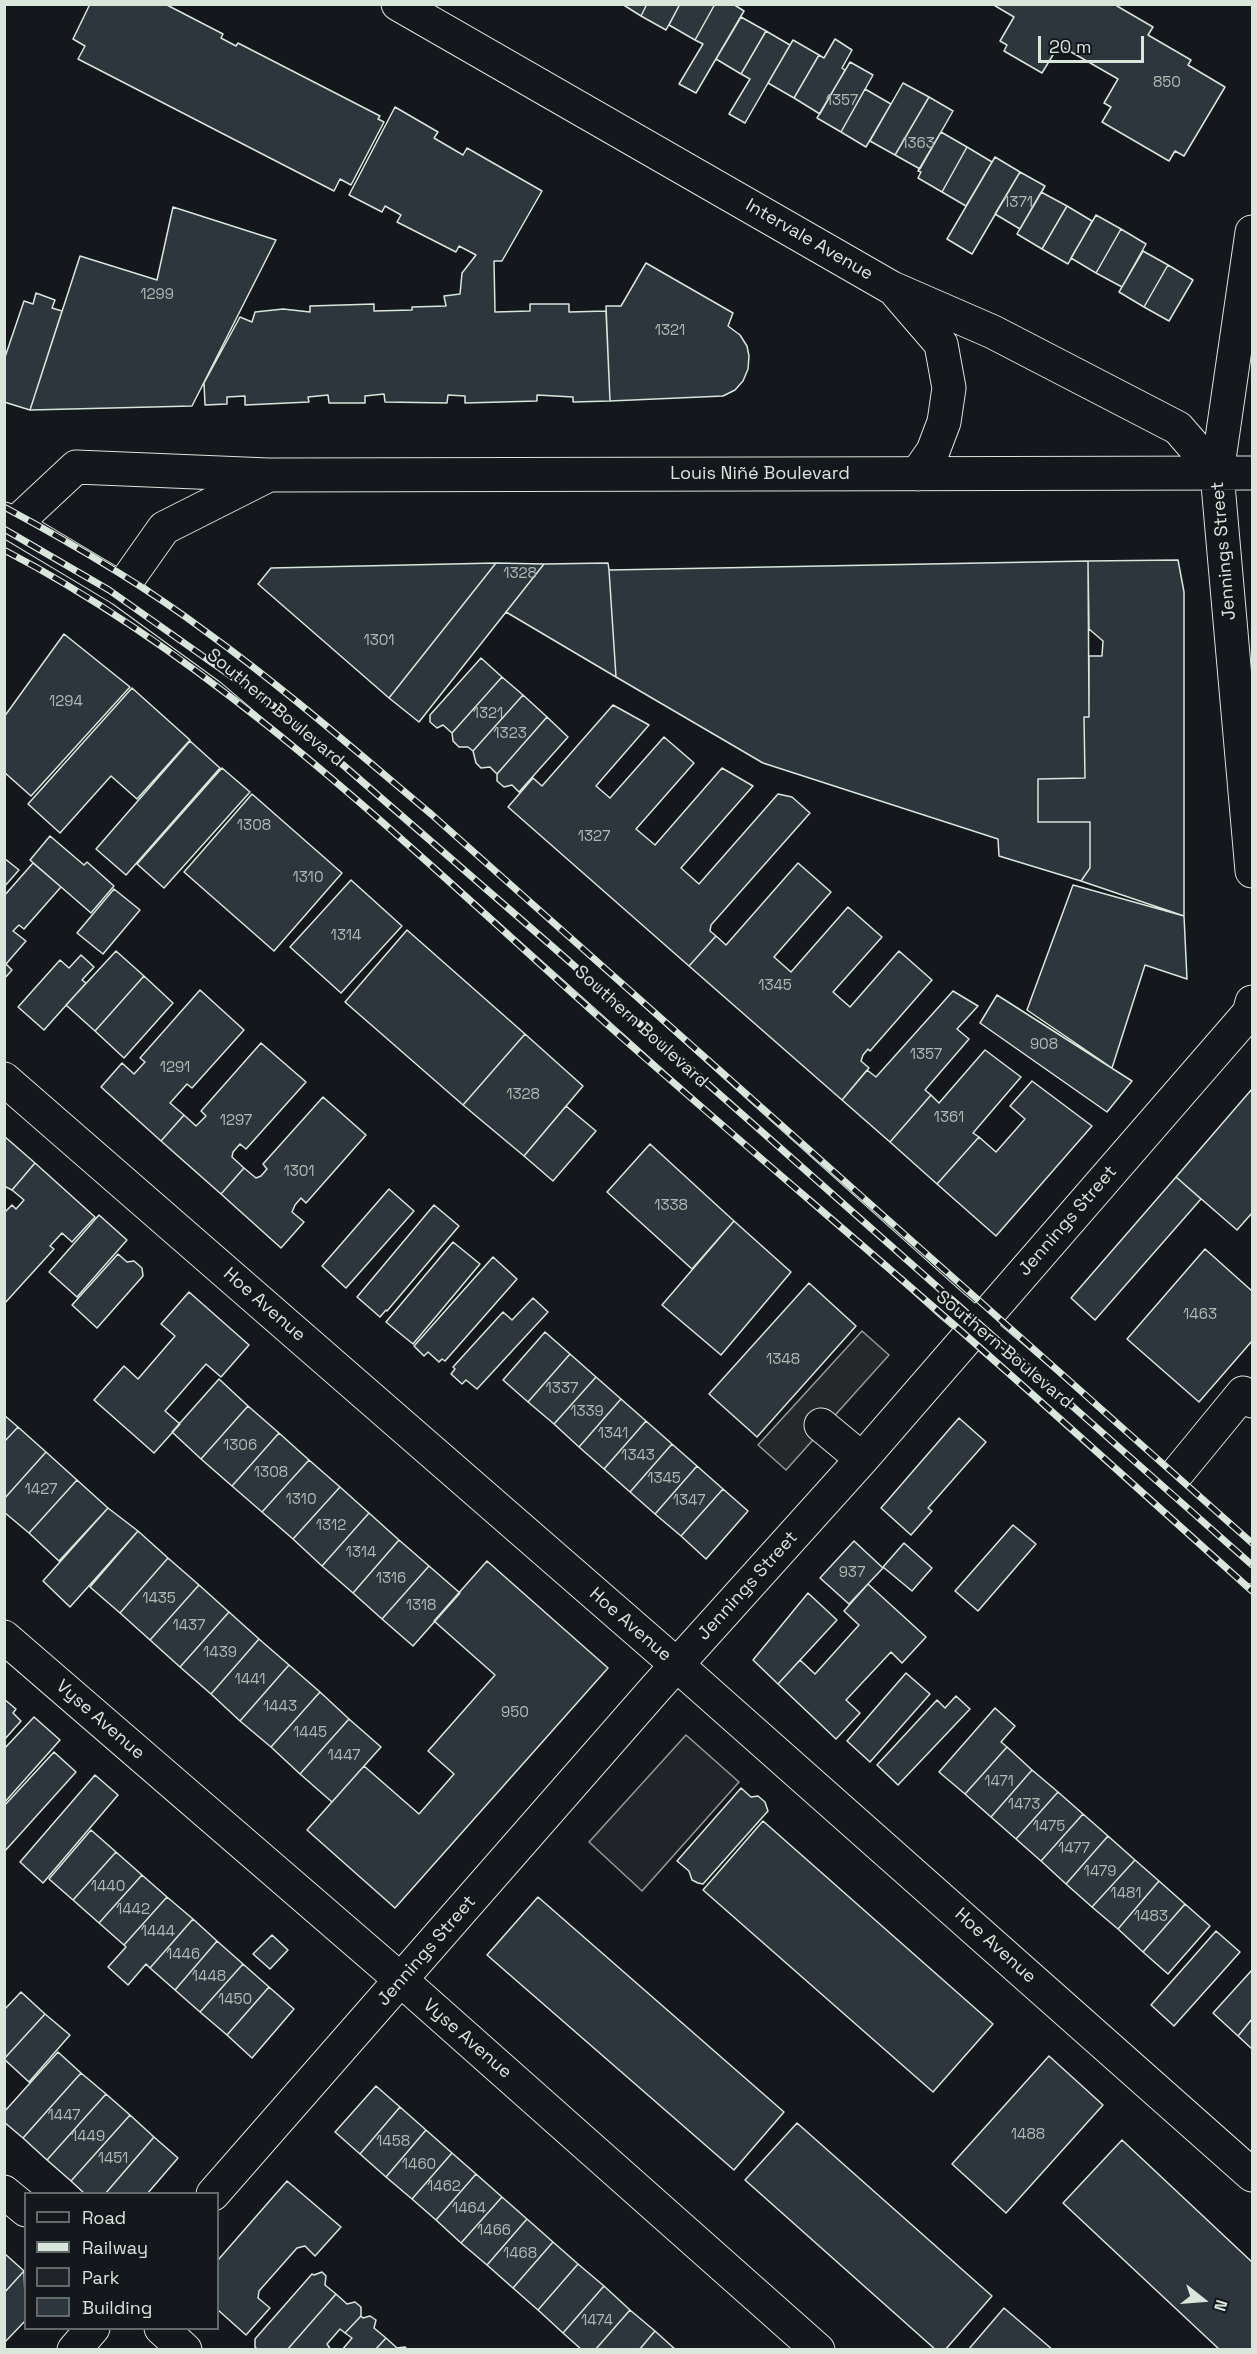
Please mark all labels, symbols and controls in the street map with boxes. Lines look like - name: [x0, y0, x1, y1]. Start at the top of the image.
- scale bar: [1041, 24, 1148, 62]
- text: 20 m: [1049, 35, 1092, 58]
- house number: 850: [1153, 74, 1181, 92]
- house number: 1357: [826, 92, 858, 110]
- house number: 1363: [901, 135, 935, 153]
- house number: 1371: [1003, 194, 1033, 212]
- street label: Intervale Avenue: [741, 195, 877, 285]
- house number: 1299: [140, 286, 174, 304]
- house number: 1321: [655, 322, 685, 340]
- street label: Louis Niñé Boulevard: [670, 463, 850, 485]
- street label: Jennings Street: [1207, 481, 1241, 621]
- house number: 1328: [503, 565, 537, 583]
- house number: 1301: [363, 632, 395, 650]
- street label: Southern Boulevard: [202, 644, 348, 772]
- house number: 1294: [49, 693, 83, 711]
- house number: 1321: [473, 705, 503, 723]
- house number: 1323: [493, 725, 527, 743]
- house number: 1308: [237, 817, 271, 835]
- house number: 1327: [578, 828, 610, 846]
- house number: 1310: [293, 869, 323, 887]
- house number: 1314: [331, 927, 361, 945]
- street label: Southern Boulevard: [570, 961, 712, 1093]
- house number: 1345: [758, 977, 792, 995]
- house number: 908: [1030, 1036, 1058, 1054]
- house number: 1357: [910, 1046, 942, 1064]
- house number: 1291: [160, 1059, 190, 1077]
- house number: 1328: [506, 1086, 540, 1104]
- house number: 1361: [934, 1109, 964, 1127]
- house number: 1297: [220, 1112, 252, 1130]
- street label: Jennings Street: [1014, 1161, 1122, 1281]
- house number: 1301: [283, 1163, 315, 1181]
- house number: 1338: [654, 1197, 688, 1215]
- street label: Hoe Avenue: [219, 1263, 309, 1347]
- street label: Southern Boulevard: [931, 1286, 1077, 1414]
- house number: 1463: [1183, 1306, 1217, 1324]
- house number: 1348: [766, 1351, 800, 1369]
- house number: 1337: [546, 1380, 578, 1398]
- house number: 1339: [570, 1403, 604, 1421]
- house number: 1341: [598, 1425, 628, 1443]
- house number: 1306: [223, 1437, 257, 1455]
- house number: 1343: [621, 1447, 655, 1465]
- house number: 1308: [254, 1464, 288, 1482]
- house number: 1345: [647, 1470, 681, 1488]
- house number: 1427: [24, 1481, 58, 1499]
- house number: 1310: [286, 1491, 316, 1509]
- house number: 1347: [673, 1492, 705, 1510]
- house number: 1312: [316, 1517, 346, 1535]
- street label: Jennings Street: [693, 1527, 803, 1645]
- house number: 1314: [346, 1544, 376, 1562]
- house number: 937: [839, 1564, 865, 1582]
- house number: 1316: [376, 1570, 406, 1588]
- street label: Hoe Avenue: [585, 1583, 675, 1667]
- house number: 1435: [142, 1590, 176, 1608]
- house number: 1318: [406, 1597, 436, 1615]
- house number: 1437: [172, 1617, 206, 1635]
- house number: 1439: [203, 1644, 237, 1662]
- house number: 1441: [235, 1671, 265, 1689]
- street label: Vyse Avenue: [51, 1676, 149, 1764]
- house number: 1443: [263, 1698, 297, 1716]
- house number: 950: [501, 1704, 529, 1722]
- house number: 1445: [293, 1724, 327, 1742]
- house number: 1447: [328, 1747, 360, 1765]
- house number: 1471: [984, 1773, 1014, 1791]
- house number: 1473: [1008, 1796, 1040, 1814]
- house number: 1475: [1033, 1818, 1065, 1836]
- house number: 1477: [1058, 1840, 1090, 1858]
- house number: 1479: [1084, 1863, 1116, 1881]
- house number: 1440: [91, 1878, 125, 1896]
- house number: 1481: [1110, 1885, 1142, 1903]
- street label: Jennings Street: [373, 1891, 481, 2011]
- house number: 1442: [116, 1901, 150, 1919]
- street label: Hoe Avenue: [950, 1904, 1040, 1988]
- house number: 1483: [1134, 1908, 1168, 1926]
- house number: 1444: [141, 1923, 175, 1941]
- house number: 1446: [166, 1946, 200, 1964]
- house number: 1448: [192, 1968, 226, 1986]
- house number: 1450: [218, 1991, 252, 2009]
- street label: Vyse Avenue: [418, 1995, 516, 2083]
- house number: 1447: [48, 2107, 80, 2125]
- house number: 1488: [1011, 2126, 1045, 2144]
- house number: 1449: [71, 2128, 105, 2146]
- house number: 1458: [376, 2133, 410, 2151]
- house number: 1451: [98, 2150, 128, 2168]
- house number: 1460: [402, 2156, 436, 2174]
- house number: 1462: [427, 2178, 461, 2196]
- legend: [24, 2192, 219, 2330]
- house number: 1464: [452, 2200, 486, 2218]
- text: Road: [82, 2206, 126, 2229]
- house number: 1466: [477, 2222, 511, 2240]
- text: Railway: [82, 2236, 148, 2259]
- house number: 1468: [503, 2245, 537, 2263]
- text: Park: [82, 2266, 119, 2289]
- north arrow: [1173, 2270, 1233, 2330]
- text: Building: [82, 2296, 152, 2319]
- text: N: [1209, 2297, 1232, 2314]
- house number: 1474: [581, 2312, 613, 2330]

